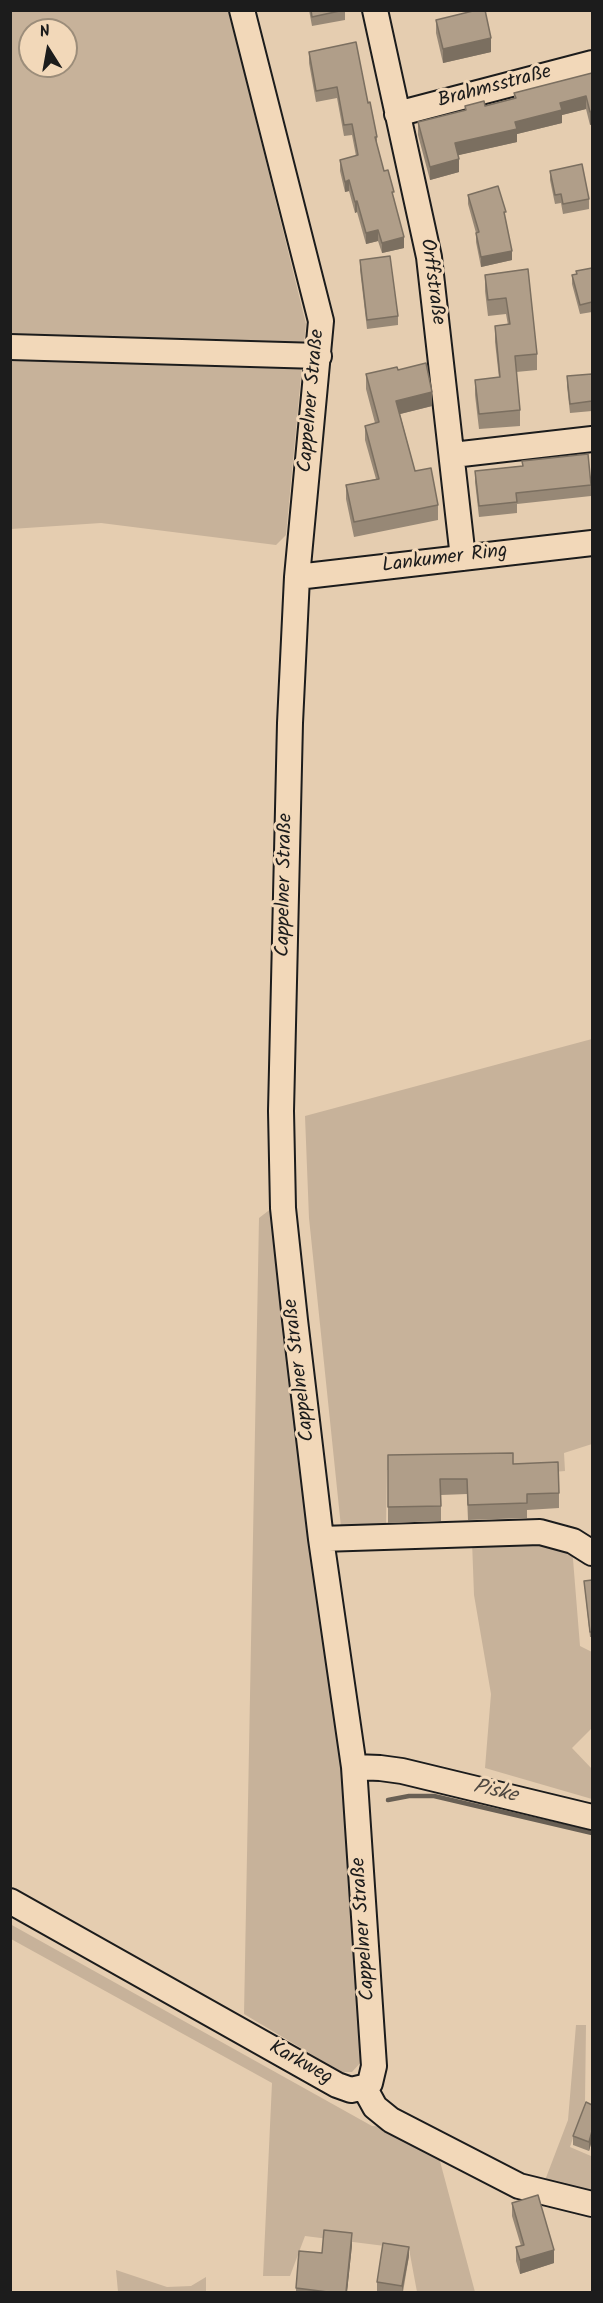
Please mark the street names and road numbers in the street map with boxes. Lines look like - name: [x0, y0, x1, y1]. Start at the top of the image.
- street label: Brahmsstraße: [435, 61, 555, 115]
- street label: Orffstraße: [413, 237, 449, 327]
- street label: Cappelner Straße: [295, 328, 331, 474]
- street label: Lankumer Ring: [381, 540, 509, 580]
- street label: Cappelner Straße: [273, 813, 299, 957]
- street label: Cappelner Straße: [280, 1297, 322, 1443]
- street label: Cappelner Straße: [348, 1856, 382, 2002]
- street label: Karkweg: [264, 2037, 336, 2091]

